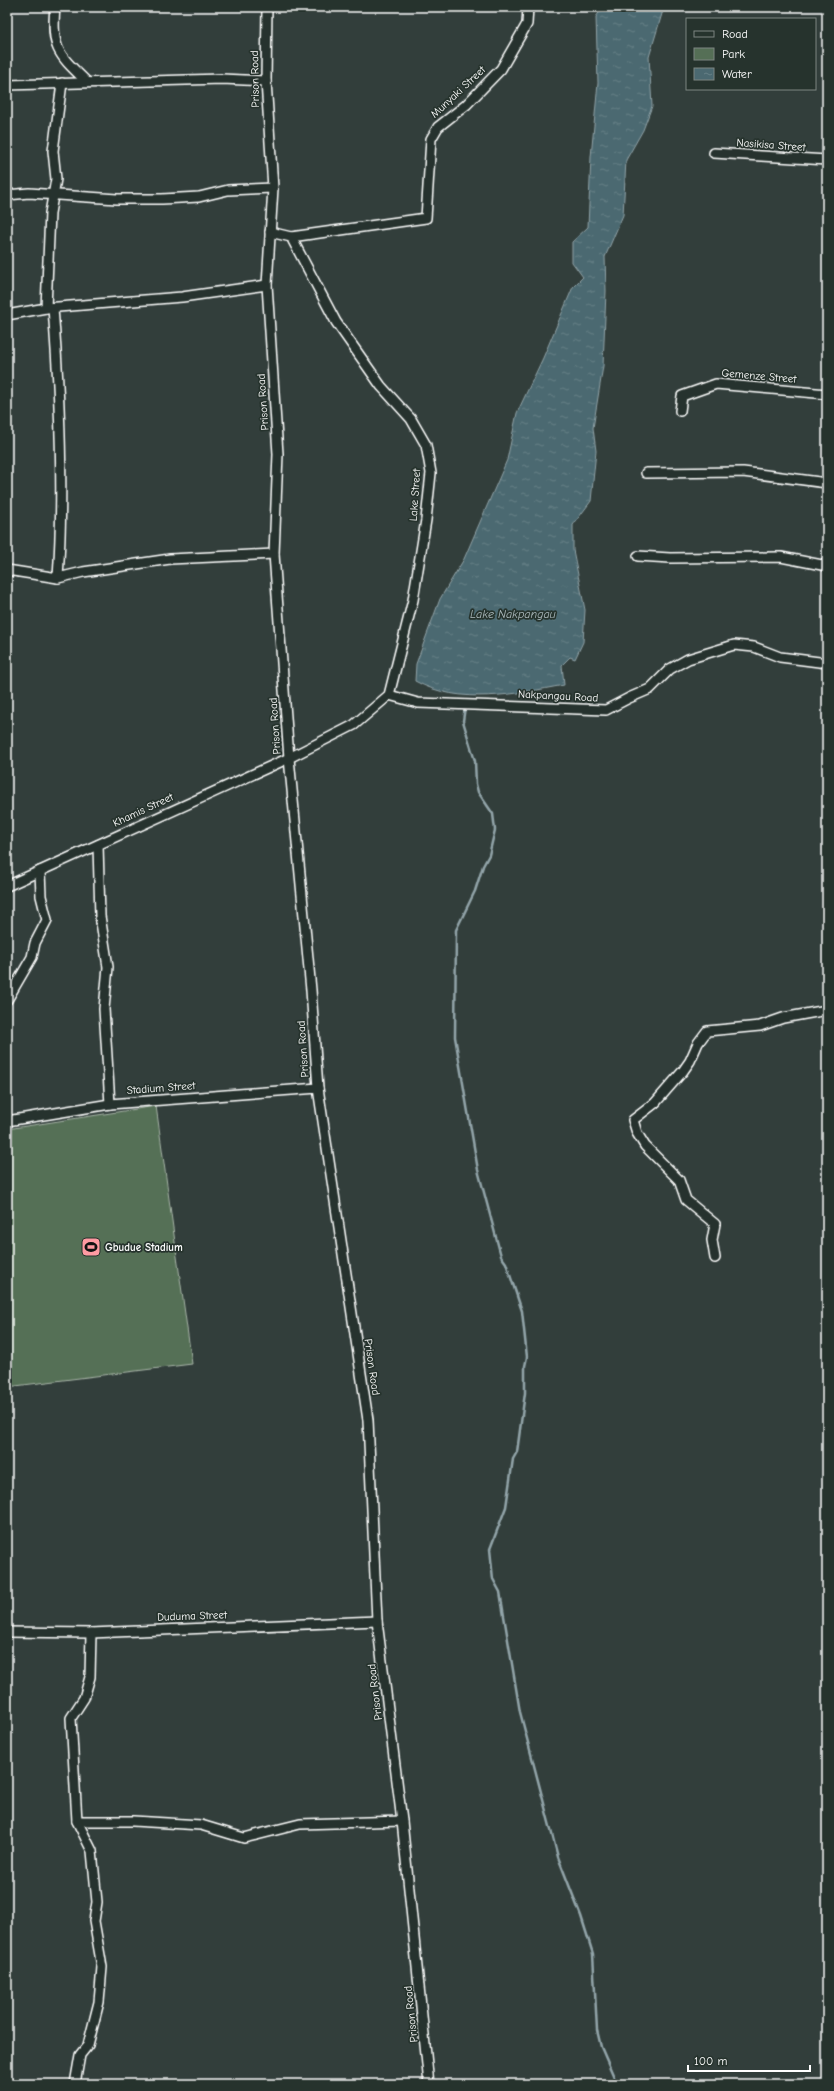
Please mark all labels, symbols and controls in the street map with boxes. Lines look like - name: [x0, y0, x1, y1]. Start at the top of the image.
- legend: [686, 18, 816, 90]
- text: Road: [722, 27, 748, 41]
- text: Park: [722, 47, 745, 61]
- street label: Prison Road: [248, 50, 262, 108]
- street label: Munyaki Street: [428, 63, 489, 121]
- text: Water: [722, 67, 752, 81]
- street label: Nasikisa Street: [736, 136, 807, 154]
- street label: Gemenze Street: [721, 366, 798, 386]
- street label: Prison Road: [255, 373, 271, 431]
- street label: Lake Street: [407, 467, 423, 522]
- water label: Lake Nakpangau: [470, 607, 556, 621]
- street label: Nakpangau Road: [518, 687, 599, 705]
- street label: Prison Road: [267, 697, 283, 755]
- street label: Khamis Street: [111, 790, 176, 830]
- street label: Prison Road: [295, 1020, 311, 1078]
- street label: Stadium Street: [126, 1079, 197, 1097]
- sports icon: Gbudue Stadium: [80, 1236, 102, 1258]
- place label: Gbudue Stadium: [105, 1241, 183, 1254]
- street label: Prison Road: [362, 1338, 382, 1396]
- street label: Duduma Street: [157, 1608, 228, 1624]
- street label: Prison Road: [365, 1663, 385, 1721]
- street label: Prison Road: [402, 1985, 420, 2043]
- scale bar: [688, 2047, 810, 2073]
- text: 100 m: [694, 2054, 727, 2068]

